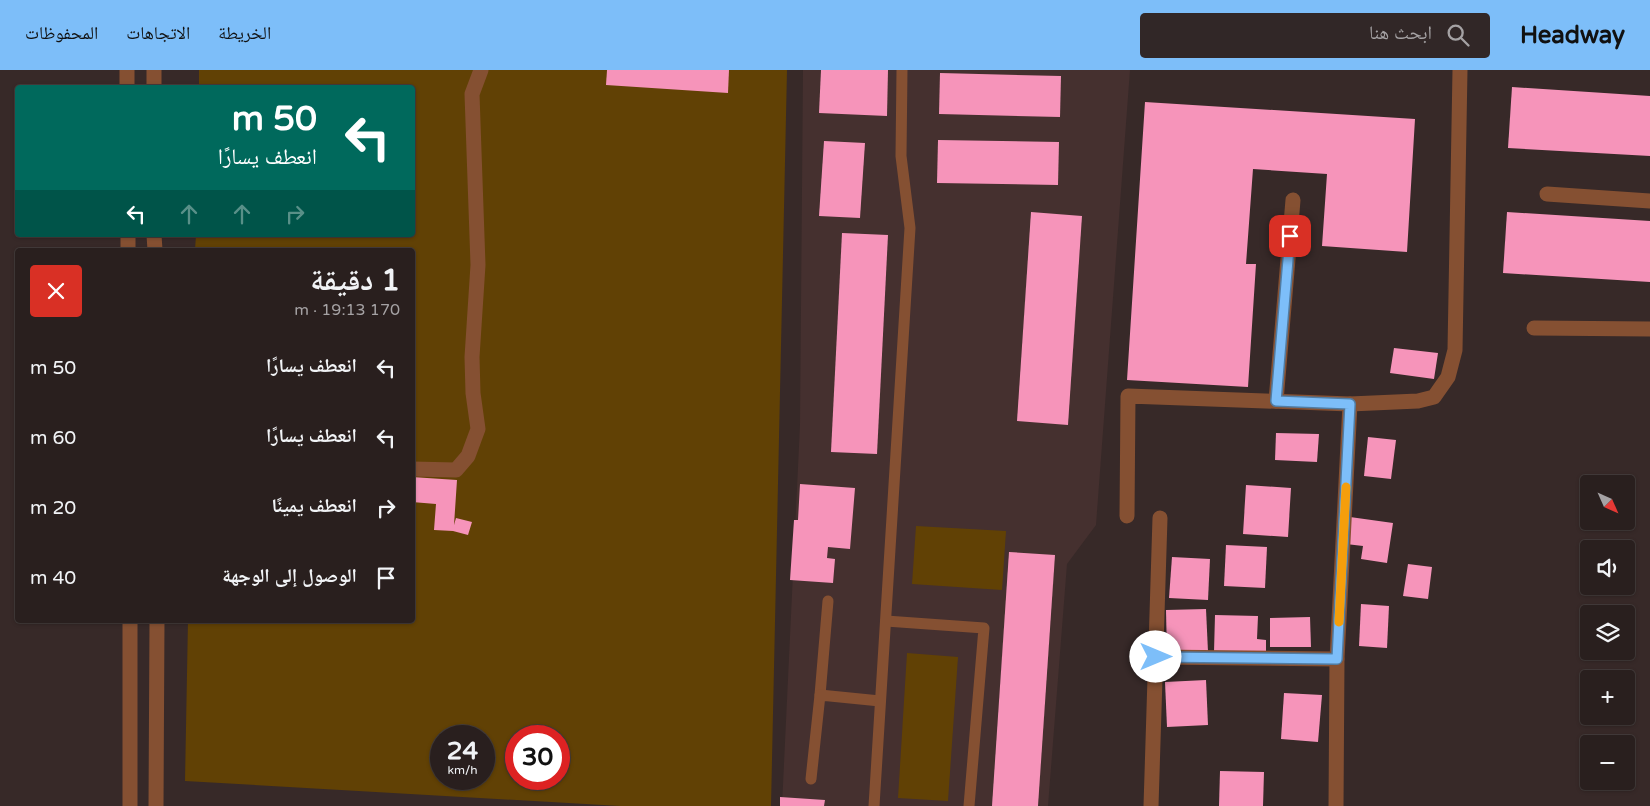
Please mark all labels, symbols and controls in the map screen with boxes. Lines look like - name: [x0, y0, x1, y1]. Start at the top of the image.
- search box: [1140, 13, 1490, 58]
- icon: search: [1444, 21, 1472, 49]
- text: Headway: [1520, 21, 1625, 50]
- text: المحفوظات: [25, 22, 98, 44]
- text: الاتجاهات: [126, 22, 190, 44]
- text: الخريطة: [218, 22, 271, 44]
- text: ابحث هنا: [1369, 22, 1432, 44]
- text: 50 m: [232, 98, 317, 140]
- icon: left: [335, 105, 400, 170]
- text: انعطف يسارًا: [218, 144, 317, 170]
- icon: left: [122, 200, 150, 228]
- icon: ahead: [175, 200, 203, 228]
- icon: ahead: [228, 200, 256, 228]
- icon: right: [281, 200, 309, 228]
- pin: [1269, 215, 1311, 257]
- icon: arrive: [1276, 222, 1304, 250]
- text: 1 دقيقة: [310, 262, 400, 299]
- button: close: [30, 265, 82, 317]
- text: 170 m · 19:13: [294, 300, 400, 320]
- icon: left: [372, 354, 400, 382]
- text: انعطف يسارًا: [266, 355, 357, 377]
- text: 50 m: [30, 357, 76, 379]
- icon: left: [372, 424, 400, 452]
- text: انعطف يسارًا: [266, 425, 357, 447]
- text: 60 m: [30, 427, 76, 449]
- north arrow: [1580, 475, 1635, 530]
- map controls: [1580, 475, 1635, 790]
- icon: right: [372, 494, 400, 522]
- text: انعطف يمينًا: [271, 495, 357, 517]
- text: 20 m: [30, 497, 76, 519]
- button: sound: [1580, 540, 1635, 595]
- icon: arrive: [372, 564, 400, 592]
- text: الوصول إلى الوجهة: [222, 565, 357, 587]
- text: 40 m: [30, 567, 76, 589]
- button: layers: [1580, 605, 1635, 660]
- position arrow: [1129, 630, 1181, 682]
- button: +: [1580, 670, 1635, 725]
- speed limit sign: 30: [505, 725, 570, 790]
- button: −: [1580, 735, 1635, 790]
- text: 24: [447, 736, 478, 766]
- text: km/h: [447, 763, 478, 777]

